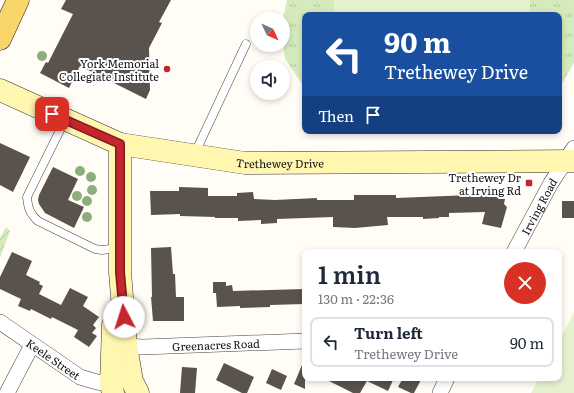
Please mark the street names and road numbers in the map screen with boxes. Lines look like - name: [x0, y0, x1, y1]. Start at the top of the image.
- street label: Trethewey Drive: [235, 154, 324, 171]
- street label: Irving Road: [517, 174, 560, 237]
- street label: Keele Street: [23, 335, 84, 383]
- street label: Greenacres Road: [172, 335, 260, 354]

